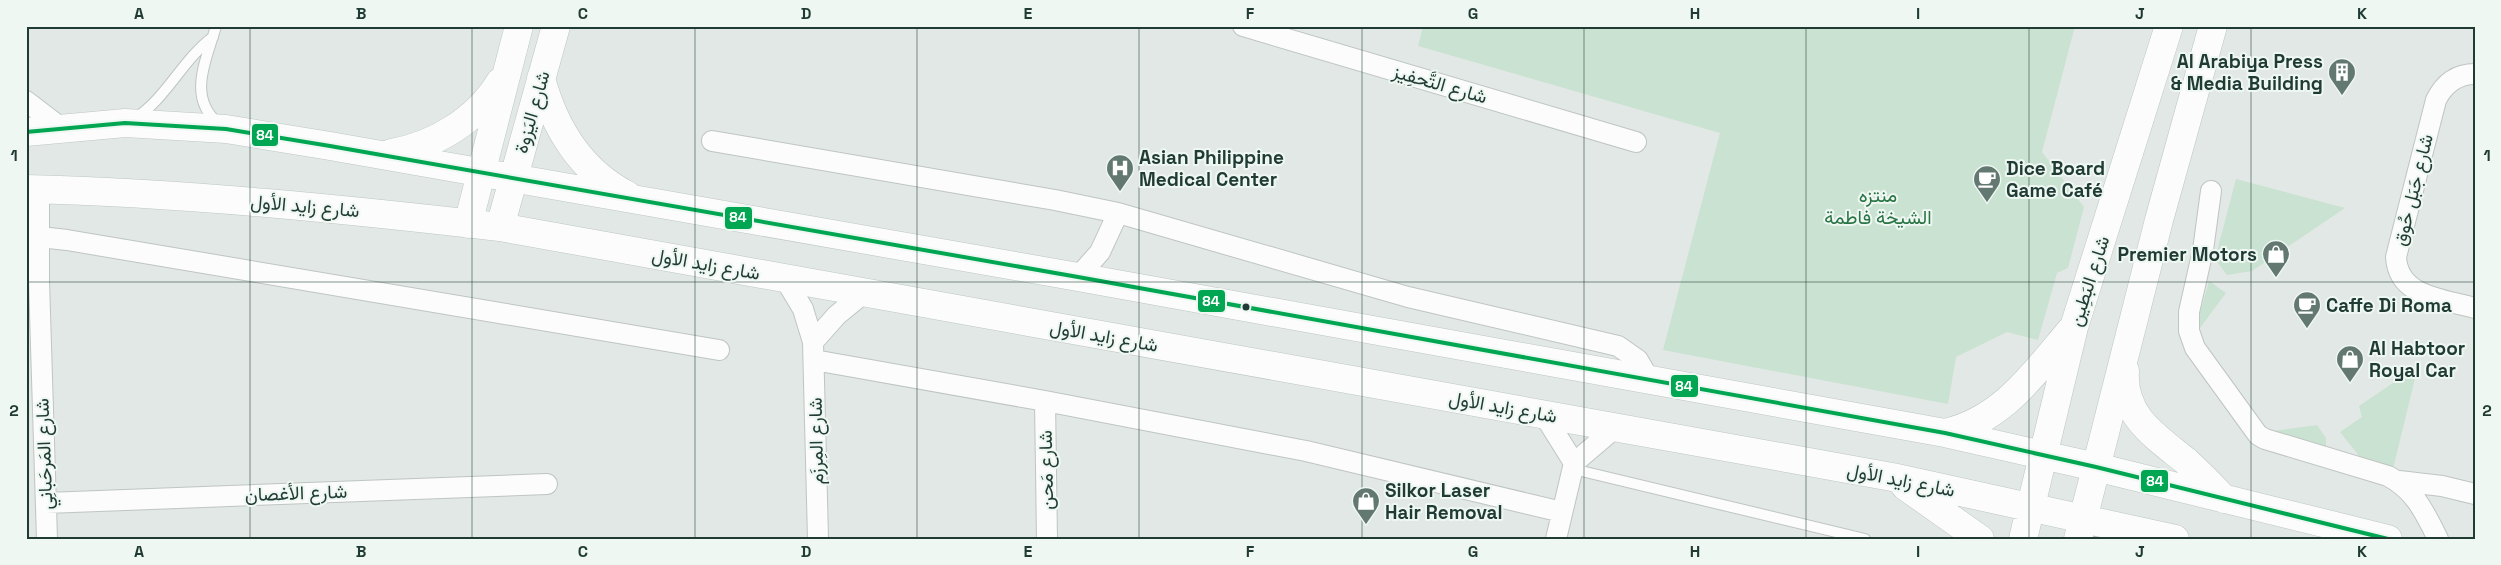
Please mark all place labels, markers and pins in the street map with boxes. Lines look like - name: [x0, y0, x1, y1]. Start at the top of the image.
- place label: Al Arabiya Press & Media Building: [2171, 49, 2323, 96]
- building icon: Al Arabiya Press & Media Building: [2327, 57, 2357, 96]
- place label: Asian Philippine Medical Center: [1139, 145, 1284, 192]
- hospital icon: Asian Philippine Medical Center: [1105, 153, 1135, 192]
- place label: Dice Board Game Café: [2006, 156, 2105, 203]
- cafe icon: Dice Board Game Café: [1972, 164, 2002, 203]
- shop icon: Premier Motors: [2261, 239, 2291, 278]
- place label: Premier Motors: [2118, 242, 2257, 267]
- cafe icon: Caffe Di Roma: [2292, 290, 2322, 329]
- place label: Caffe Di Roma: [2326, 293, 2452, 318]
- unlabelled marker: [1241, 302, 1251, 312]
- place label: Al Habtoor Royal Car: [2369, 336, 2465, 383]
- shop icon: Al Habtoor Royal Car: [2335, 344, 2365, 383]
- place label: Silkor Laser Hair Removal: [1385, 478, 1503, 525]
- shop icon: Silkor Laser Hair Removal: [1351, 486, 1381, 525]

